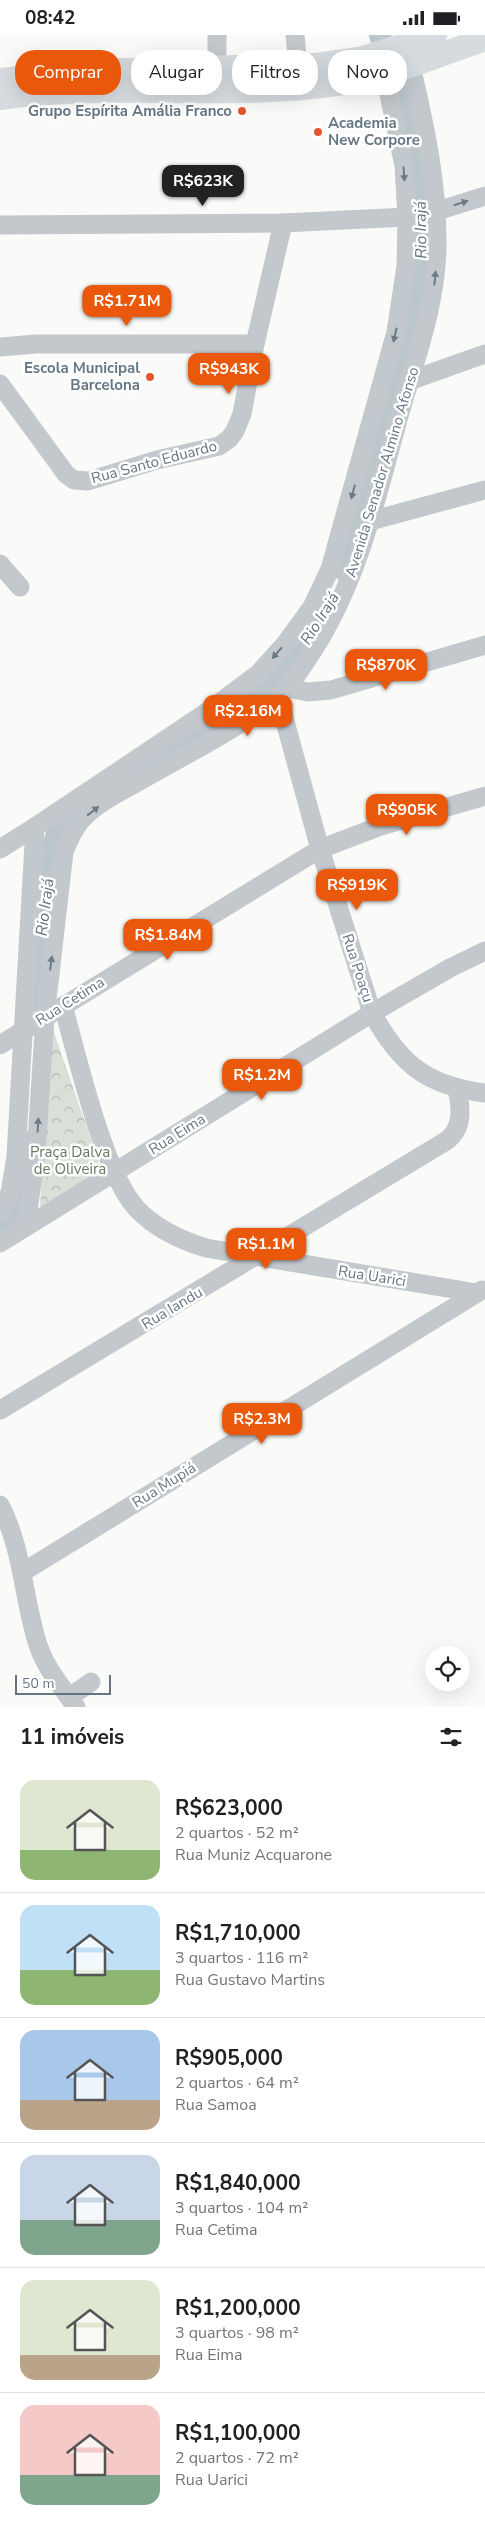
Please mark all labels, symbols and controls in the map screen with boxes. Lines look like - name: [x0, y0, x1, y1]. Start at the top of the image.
- text: 08:42: [25, 5, 75, 31]
- chip: Comprar: [15, 50, 121, 95]
- chip: Alugar: [131, 50, 222, 95]
- chip: Filtros: [232, 50, 318, 95]
- chip: Novo: [328, 50, 407, 95]
- place label: Grupo Espírita Amália Franco: [28, 101, 232, 121]
- marker: Grupo Espírita Amália Franco: [236, 105, 248, 117]
- place label: Academia New Corpore: [328, 113, 420, 150]
- marker: Academia New Corpore: [312, 126, 324, 138]
- pin: R$623K: [162, 165, 244, 207]
- one-way arrow: [401, 166, 409, 182]
- text: R$623K: [173, 170, 233, 192]
- one-way arrow: [454, 199, 469, 207]
- water label: Rio Irajá: [409, 200, 433, 259]
- one-way arrow: [431, 270, 439, 286]
- pin: R$1.71M: [81, 285, 173, 327]
- text: R$1.71M: [93, 290, 161, 312]
- one-way arrow: [391, 328, 399, 343]
- pin: R$943K: [188, 353, 270, 395]
- place label: Escola Municipal Barcelona: [24, 358, 140, 395]
- text: R$943K: [199, 358, 259, 380]
- street label: Avenida Senador Almino Afonso: [340, 364, 424, 580]
- marker: Escola Municipal Barcelona: [144, 371, 156, 383]
- street label: Rua Santo Eduardo: [89, 436, 219, 488]
- one-way arrow: [348, 485, 356, 500]
- water label: Rio Irajá: [295, 588, 345, 649]
- one-way arrow: [271, 646, 282, 659]
- pin: R$870K: [345, 649, 427, 691]
- text: R$870K: [356, 654, 416, 676]
- pin: R$2.16M: [202, 695, 294, 737]
- text: R$2.16M: [214, 700, 282, 722]
- pin: R$905K: [366, 793, 448, 836]
- text: R$905K: [377, 799, 437, 821]
- one-way arrow: [86, 806, 99, 817]
- pin: R$919K: [316, 869, 398, 911]
- text: R$919K: [327, 874, 387, 896]
- water label: Rio Irajá: [31, 877, 60, 937]
- pin: R$1.84M: [122, 919, 214, 961]
- text: R$1.84M: [134, 924, 202, 946]
- street label: Rua Poaçu: [338, 931, 378, 1005]
- one-way arrow: [47, 955, 55, 971]
- street label: Rua Cetima: [32, 972, 108, 1030]
- pin: R$1.2M: [221, 1059, 303, 1101]
- text: R$1.2M: [233, 1064, 291, 1086]
- street label: Rua Eima: [145, 1109, 209, 1159]
- one-way arrow: [34, 1117, 42, 1133]
- park label: Praça Dalva de Oliveira: [30, 1142, 110, 1179]
- pin: R$1.1M: [225, 1227, 307, 1270]
- text: R$1.1M: [237, 1233, 295, 1255]
- street label: Rua Uarici: [337, 1261, 407, 1291]
- street label: Rua Iandu: [138, 1282, 206, 1334]
- pin: R$2.3M: [221, 1403, 303, 1445]
- text: R$2.3M: [233, 1408, 291, 1430]
- street label: Rua Mupiá: [128, 1458, 200, 1512]
- map controls: [425, 1646, 470, 1691]
- button: locate: [425, 1646, 470, 1691]
- scale bar: [15, 1672, 111, 1695]
- text: 50 m: [22, 1674, 54, 1693]
- text: 11 imóveis: [20, 1723, 124, 1751]
- icon: filters: [437, 1723, 465, 1751]
- text: R$623,000: [175, 1794, 283, 1822]
- icon: home: [60, 1800, 120, 1860]
- text: 2 quartos · 52 m²: [175, 1822, 299, 1844]
- text: Rua Muniz Acquarone: [175, 1844, 332, 1866]
- text: R$1,710,000: [175, 1919, 301, 1947]
- icon: home: [60, 1925, 120, 1985]
- text: 3 quartos · 116 m²: [175, 1947, 308, 1969]
- text: Rua Gustavo Martins: [175, 1969, 325, 1991]
- text: R$905,000: [175, 2044, 283, 2072]
- icon: home: [60, 2050, 120, 2110]
- text: 2 quartos · 64 m²: [175, 2072, 299, 2094]
- text: Rua Samoa: [175, 2094, 257, 2116]
- text: R$1,840,000: [175, 2169, 301, 2197]
- icon: home: [60, 2175, 120, 2235]
- text: 3 quartos · 104 m²: [175, 2197, 308, 2219]
- text: Rua Cetima: [175, 2219, 257, 2241]
- text: R$1,200,000: [175, 2294, 301, 2322]
- icon: home: [60, 2300, 120, 2360]
- text: 3 quartos · 98 m²: [175, 2322, 299, 2344]
- text: Rua Eima: [175, 2344, 243, 2366]
- text: R$1,100,000: [175, 2419, 301, 2447]
- icon: home: [60, 2425, 120, 2485]
- text: 2 quartos · 72 m²: [175, 2447, 299, 2469]
- text: Rua Uarici: [175, 2469, 248, 2491]

